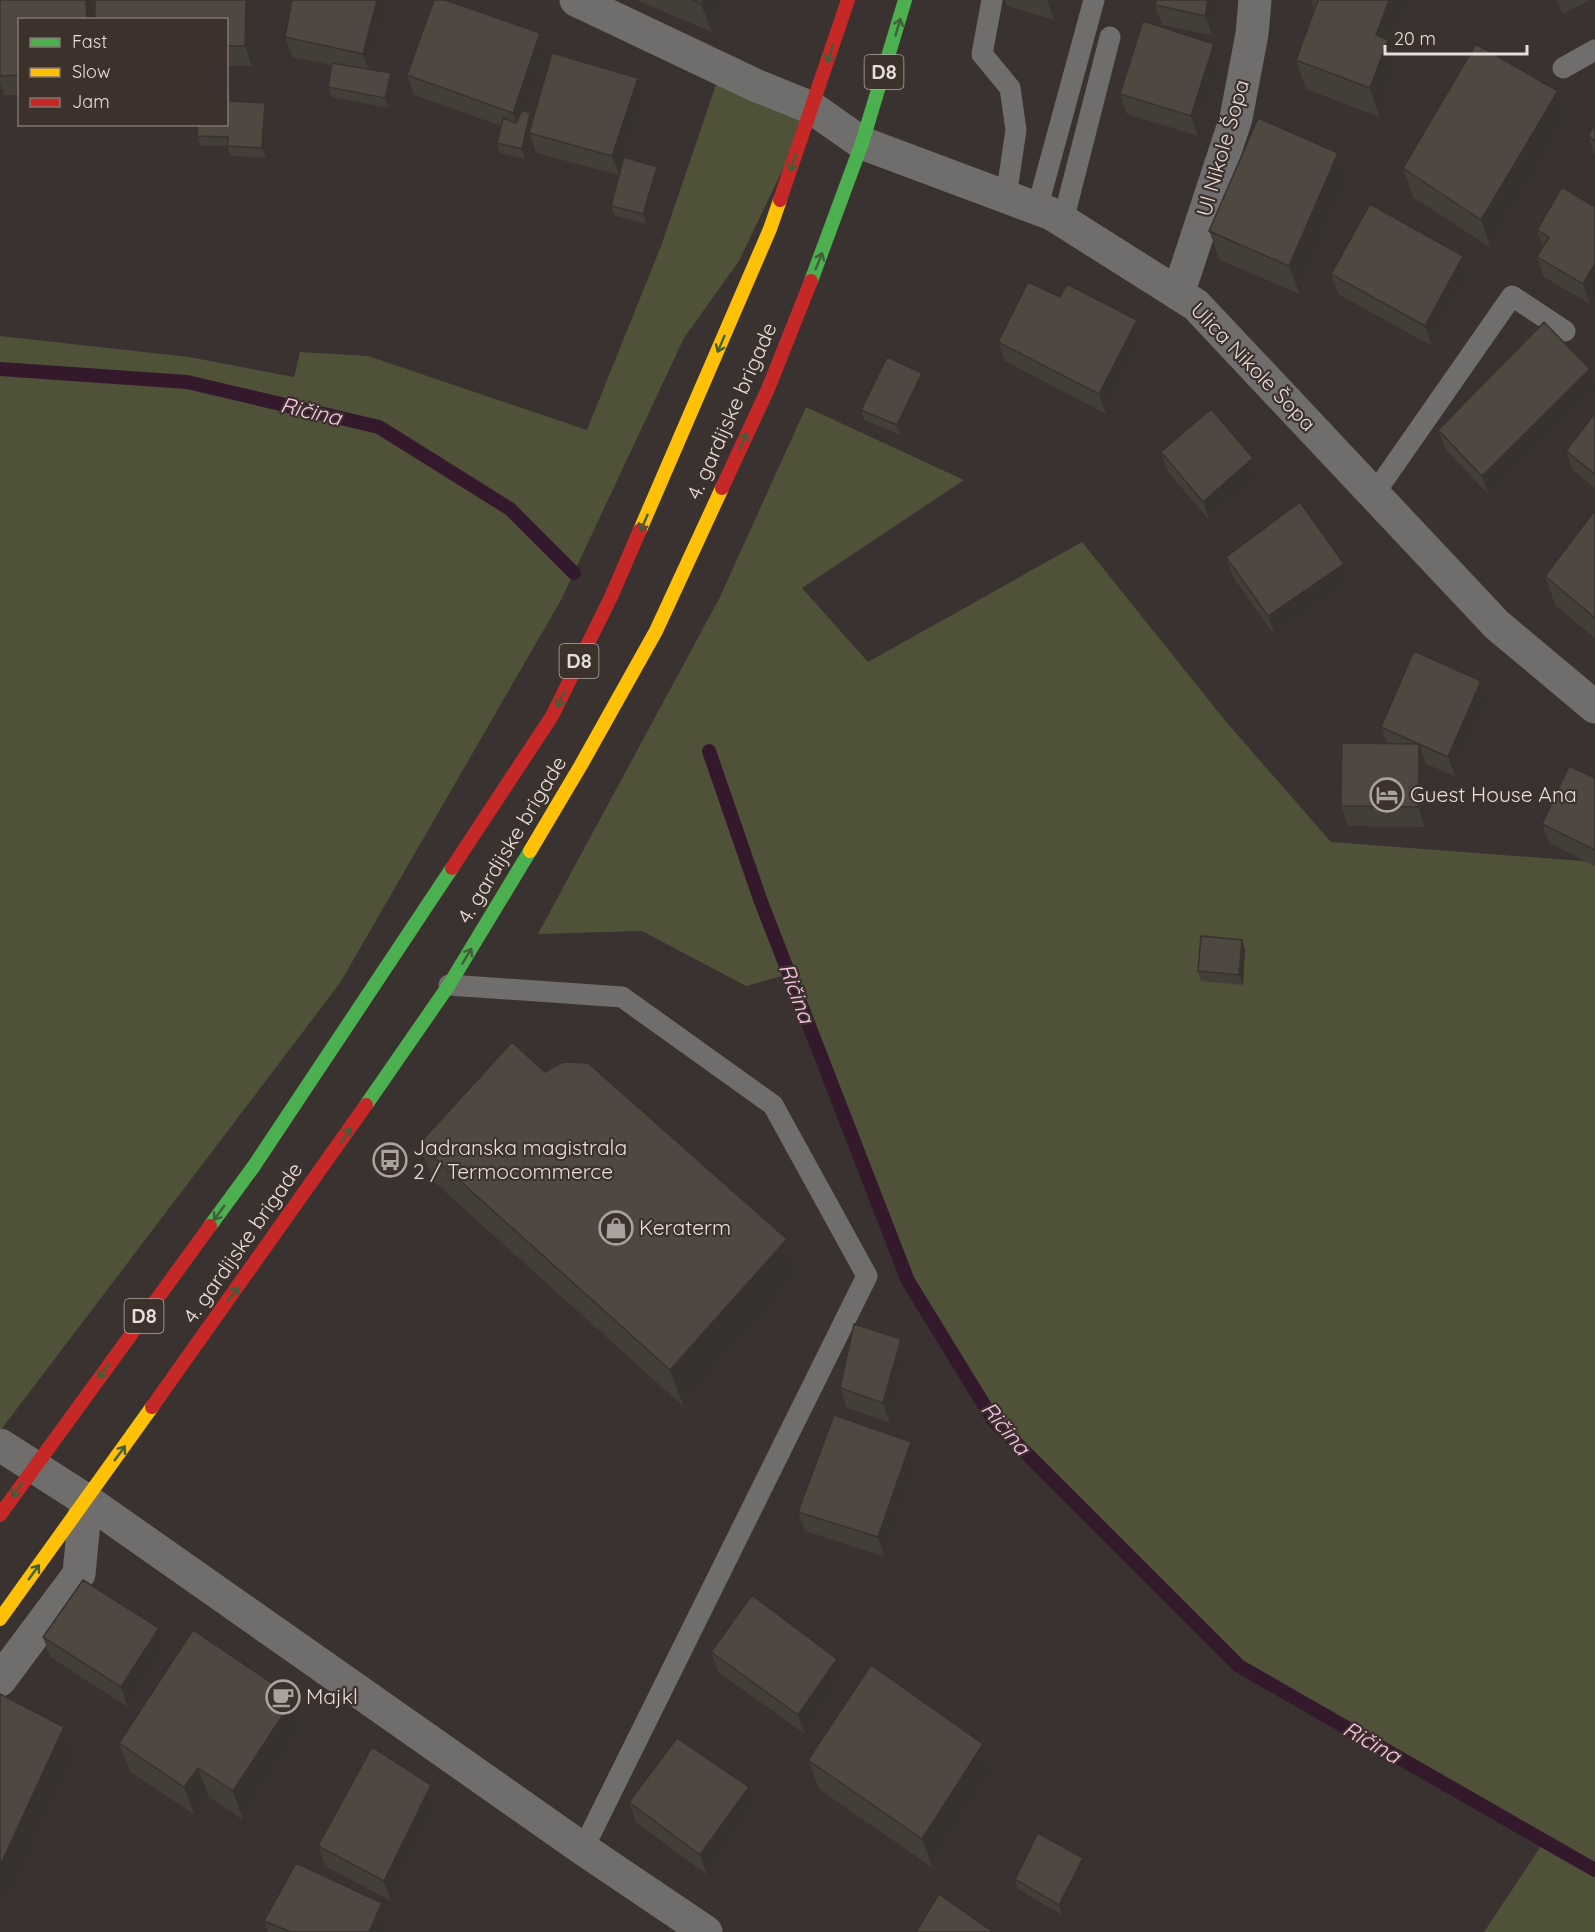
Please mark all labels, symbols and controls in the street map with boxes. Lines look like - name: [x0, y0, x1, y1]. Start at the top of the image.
- legend: [18, 18, 228, 126]
- one-way arrow: [893, 18, 904, 37]
- scale bar: [1385, 18, 1528, 56]
- text: 20 m: [1394, 27, 1436, 50]
- text: Fast: [72, 30, 107, 53]
- one-way arrow: [824, 44, 835, 63]
- road number: D8: [864, 55, 904, 89]
- text: Slow: [72, 60, 110, 83]
- street label: Ul Nikole Šopa: [1190, 76, 1254, 219]
- text: Jam: [72, 90, 110, 113]
- one-way arrow: [787, 153, 798, 172]
- one-way arrow: [814, 253, 825, 271]
- street label: Ulica Nikole Šopa: [1186, 296, 1322, 436]
- street label: 4. gardijske brigade: [680, 318, 782, 503]
- one-way arrow: [715, 334, 726, 352]
- water label: Ričina: [278, 390, 346, 432]
- one-way arrow: [738, 432, 750, 450]
- one-way arrow: [637, 513, 649, 531]
- road number: D8: [560, 644, 598, 678]
- one-way arrow: [554, 690, 566, 708]
- street label: 4. gardijske brigade: [451, 751, 571, 928]
- hotel icon: Guest House Ana: [1369, 777, 1405, 813]
- place label: Guest House Ana: [1410, 781, 1577, 807]
- one-way arrow: [461, 948, 473, 965]
- water label: Ričina: [773, 959, 822, 1028]
- one-way arrow: [340, 1127, 352, 1143]
- place label: Jadranska magistrala 2 / Termocommerce: [413, 1134, 627, 1184]
- bus stop icon: Jadranska magistrala 2 / Termocommerce: [372, 1142, 408, 1178]
- street label: 4. gardijske brigade: [177, 1157, 308, 1328]
- one-way arrow: [213, 1205, 225, 1221]
- shop icon: Keraterm: [598, 1210, 634, 1246]
- place label: Keraterm: [639, 1214, 731, 1240]
- one-way arrow: [227, 1287, 239, 1303]
- road number: D8: [124, 1299, 164, 1333]
- one-way arrow: [98, 1362, 110, 1378]
- water label: Ričina: [975, 1395, 1038, 1462]
- one-way arrow: [114, 1445, 126, 1461]
- one-way arrow: [11, 1482, 23, 1498]
- one-way arrow: [28, 1564, 41, 1580]
- cafe icon: Majkl: [265, 1679, 301, 1715]
- place label: Majkl: [306, 1683, 358, 1709]
- water label: Ričina: [1338, 1714, 1407, 1770]

